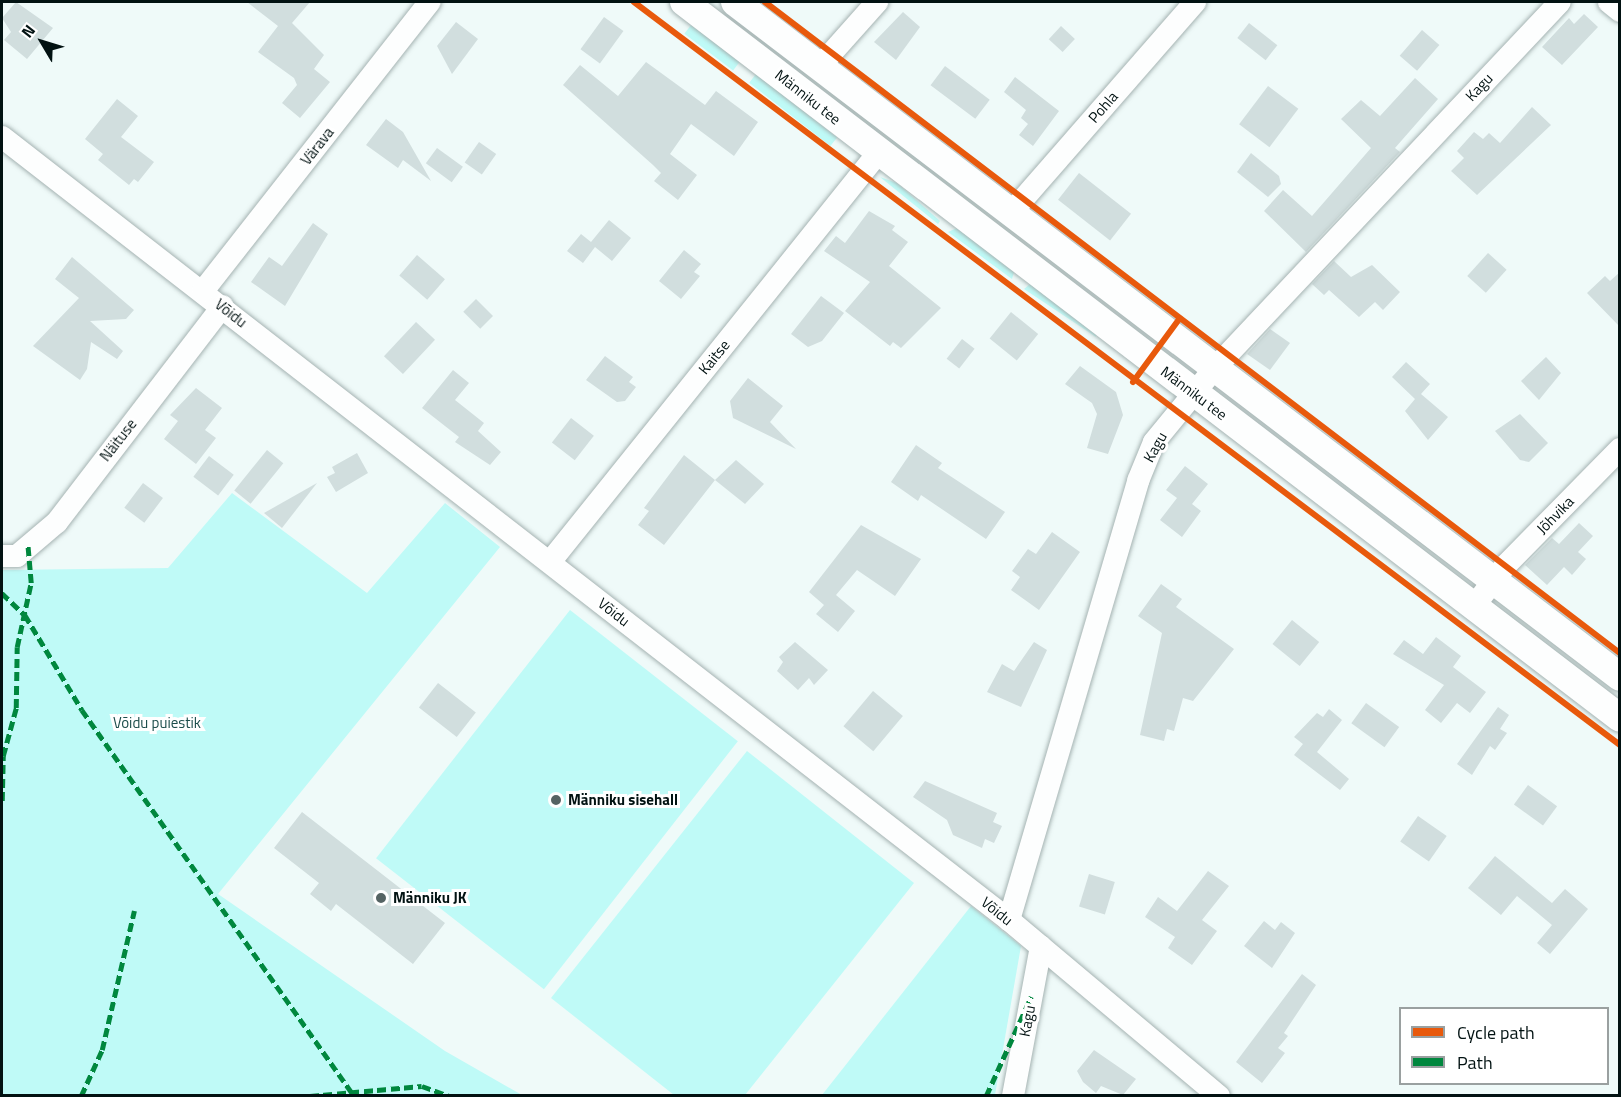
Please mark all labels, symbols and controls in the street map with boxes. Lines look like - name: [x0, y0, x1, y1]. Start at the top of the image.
- north arrow: [12, 12, 72, 72]
- text: N: [15, 19, 41, 43]
- street label: Männiku tee: [772, 66, 844, 128]
- street label: Kagu: [1462, 69, 1496, 105]
- street label: Pohla: [1084, 88, 1122, 126]
- street label: Värava: [297, 123, 337, 169]
- street label: Võidu: [212, 295, 250, 331]
- street label: Kaitse: [695, 336, 733, 378]
- street label: Männiku tee: [1157, 362, 1231, 424]
- street label: Näituse: [96, 415, 140, 465]
- street label: Kagu: [1139, 429, 1171, 465]
- street label: Jõhvika: [1533, 492, 1577, 538]
- street label: Võidu: [595, 594, 633, 630]
- park label: Võidu puiestik: [113, 714, 201, 732]
- place label: Männiku sisehall: [568, 791, 678, 809]
- marker: Männiku sisehall: [549, 793, 563, 807]
- place label: Männiku JK: [393, 889, 467, 907]
- marker: Männiku JK: [374, 891, 388, 905]
- street label: Võidu: [978, 893, 1016, 929]
- street label: Kagu: [1015, 1004, 1039, 1038]
- legend: [1399, 1007, 1609, 1085]
- text: Cycle path: [1457, 1019, 1535, 1046]
- text: Path: [1457, 1049, 1493, 1076]

